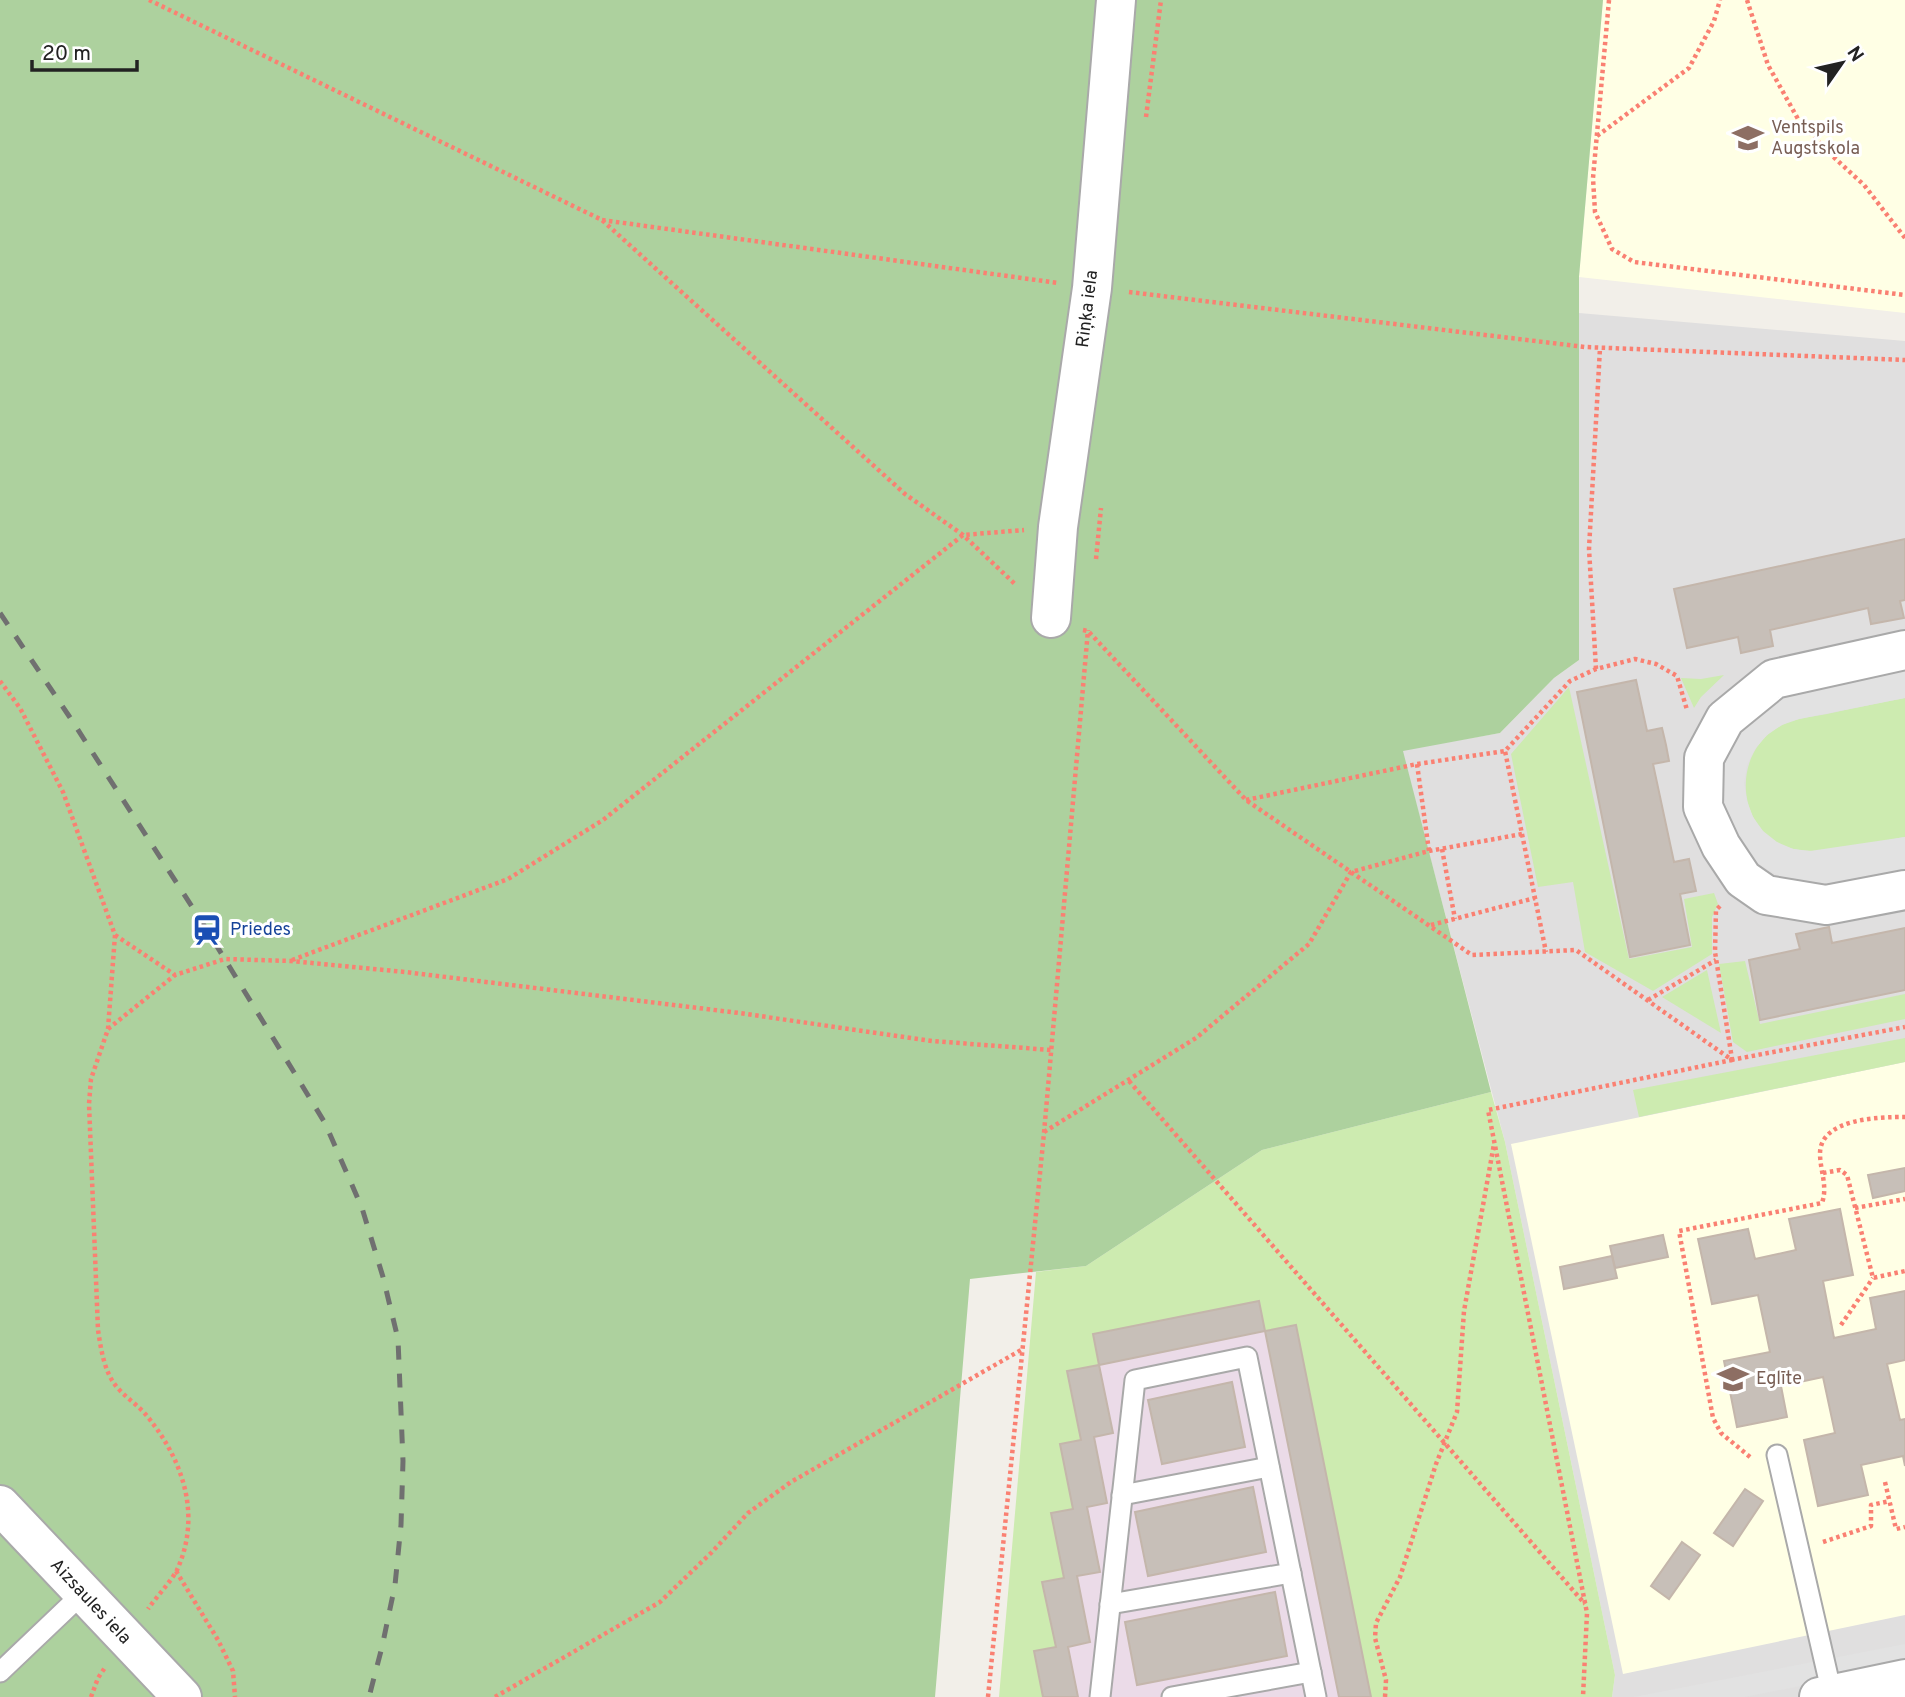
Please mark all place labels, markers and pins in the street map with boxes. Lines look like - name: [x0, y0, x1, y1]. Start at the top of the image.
- place label: Ventspils Augstskola: [1771, 117, 1860, 161]
- school or university icon: Ventspils Augstskola: [1731, 121, 1765, 155]
- station icon: Priedes: [190, 913, 224, 947]
- place label: Priedes: [230, 919, 291, 942]
- school or university icon: Eglīte: [1716, 1362, 1750, 1396]
- place label: Eglīte: [1756, 1368, 1802, 1391]

